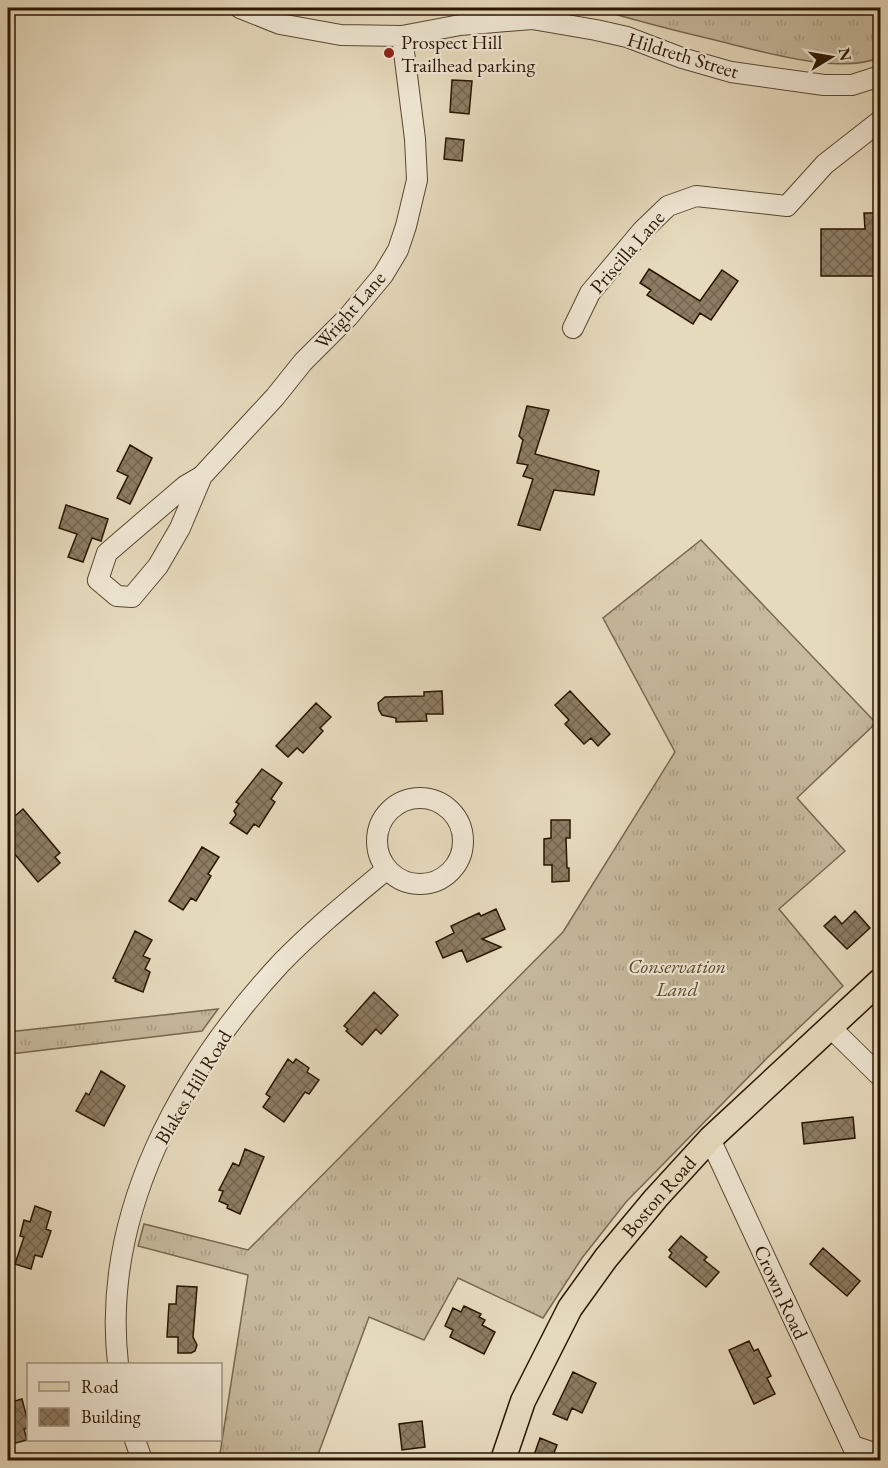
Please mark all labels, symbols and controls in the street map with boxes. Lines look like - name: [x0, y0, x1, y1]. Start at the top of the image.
- street label: Hildreth Street: [624, 26, 742, 84]
- north arrow: [801, 27, 861, 87]
- place label: Prospect Hill Trailhead parking: [401, 29, 535, 78]
- marker: Prospect Hill Trailhead parking: [382, 46, 396, 60]
- text: N: [834, 46, 857, 63]
- street label: Priscilla Lane: [584, 205, 670, 299]
- street label: Wright Lane: [309, 265, 391, 355]
- park label: Conservation Land: [628, 953, 726, 1002]
- street label: Blakes Hill Road: [149, 1024, 238, 1149]
- street label: Boston Road: [616, 1149, 702, 1243]
- street label: Crown Road: [748, 1241, 814, 1344]
- legend: [27, 1363, 222, 1441]
- text: Road: [81, 1375, 120, 1398]
- text: Building: [81, 1405, 141, 1428]

